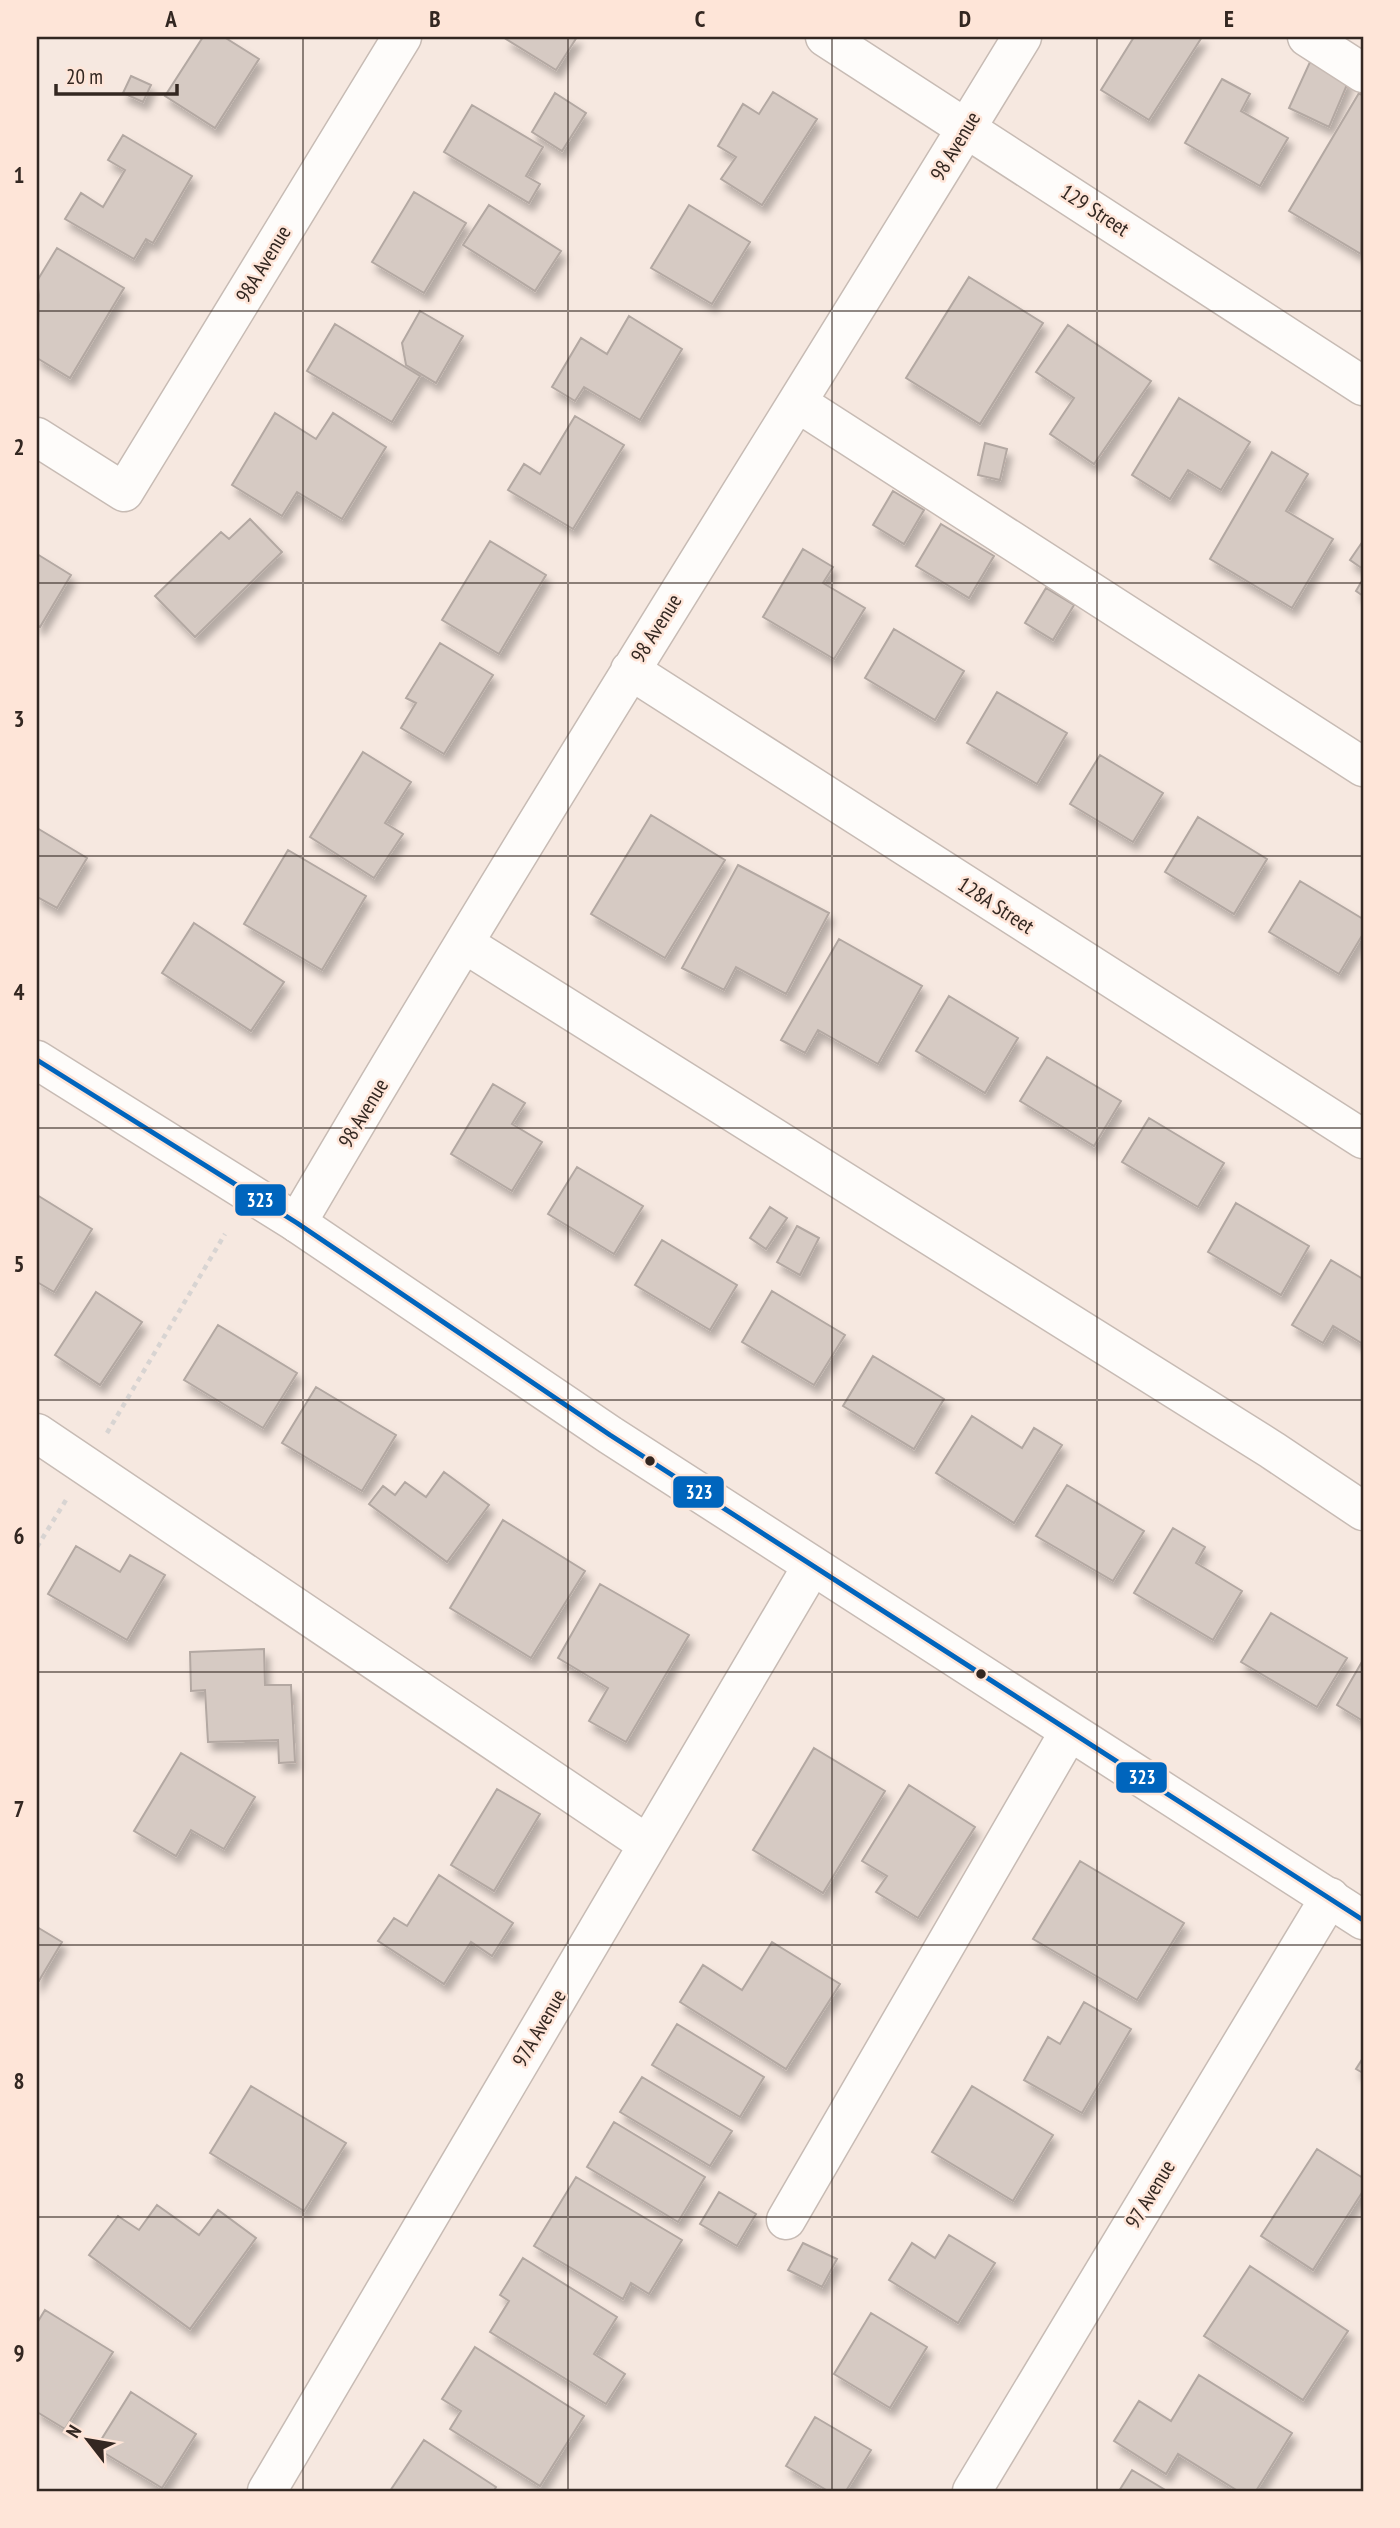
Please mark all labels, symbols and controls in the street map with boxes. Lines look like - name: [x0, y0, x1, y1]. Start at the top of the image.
- text: A: [164, 4, 177, 33]
- text: B: [429, 4, 441, 33]
- text: C: [695, 4, 706, 33]
- text: D: [959, 4, 971, 33]
- text: E: [1224, 4, 1234, 33]
- scale bar: [56, 52, 177, 96]
- text: 20 m: [66, 63, 103, 90]
- street label: 98 Avenue: [924, 107, 986, 185]
- text: 1: [14, 160, 25, 189]
- street label: 129 Street: [1056, 178, 1135, 242]
- street label: 98A Avenue: [230, 221, 296, 307]
- text: 2: [14, 432, 25, 461]
- street label: 98 Avenue: [624, 589, 688, 667]
- text: 3: [14, 704, 25, 733]
- street label: 128A Street: [953, 870, 1039, 940]
- text: 4: [14, 977, 25, 1006]
- street label: 98 Avenue: [332, 1074, 394, 1152]
- line badge: 323: [234, 1183, 287, 1217]
- text: 323: [246, 1188, 274, 1212]
- text: 5: [14, 1249, 25, 1278]
- unlabelled marker: [643, 1454, 657, 1468]
- line badge: 323: [672, 1475, 725, 1509]
- text: 323: [685, 1480, 713, 1504]
- text: 6: [14, 1521, 25, 1550]
- unlabelled marker: [974, 1667, 988, 1681]
- line badge: 323: [1115, 1761, 1168, 1794]
- text: 323: [1128, 1765, 1156, 1789]
- text: 7: [14, 1794, 25, 1823]
- street label: 97A Avenue: [506, 1985, 572, 2071]
- text: 8: [14, 2066, 25, 2095]
- street label: 97 Avenue: [1119, 2155, 1181, 2233]
- text: 9: [14, 2338, 25, 2367]
- north arrow: [52, 2406, 122, 2476]
- text: N: [60, 2421, 86, 2442]

